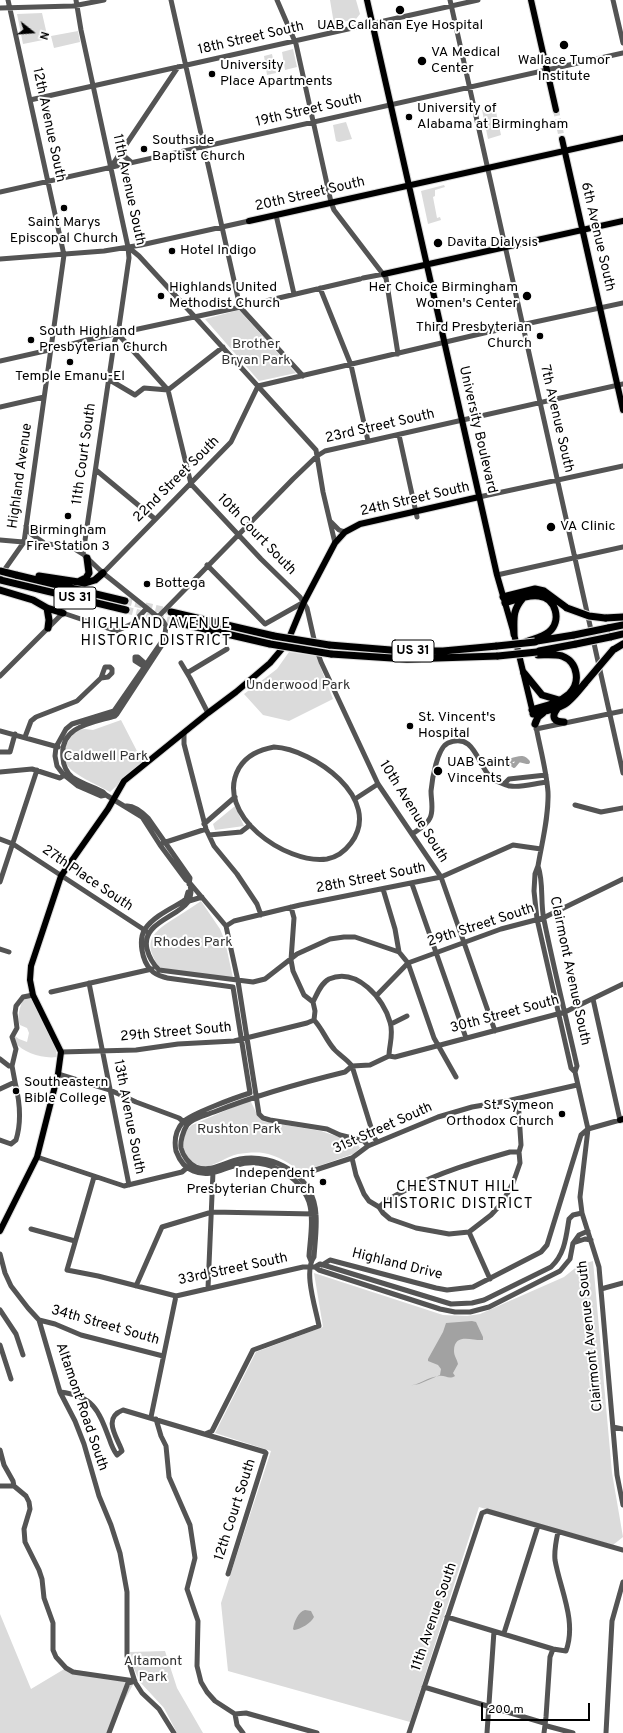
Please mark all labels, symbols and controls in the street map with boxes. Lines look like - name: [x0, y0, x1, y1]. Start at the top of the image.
- marker: UAB Callahan Eye Hospital: [394, 4, 406, 16]
- north arrow: [12, 12, 52, 52]
- place label: UAB Callahan Eye Hospital: [317, 18, 483, 34]
- street label: 18th Street South: [196, 19, 306, 59]
- text: N: [36, 30, 51, 41]
- marker: Wallace Tumor Institute: [558, 39, 570, 51]
- place label: VA Medical Center: [431, 45, 500, 78]
- place label: Wallace Tumor Institute: [518, 53, 610, 86]
- marker: VA Medical Center: [416, 55, 428, 67]
- place label: University Place Apartments: [220, 58, 333, 90]
- street label: 12th Avenue South: [28, 66, 68, 184]
- marker: University Place Apartments: [207, 69, 217, 79]
- street label: 19th Street South: [254, 91, 364, 131]
- place label: University of Alabama at Birmingham: [417, 101, 568, 134]
- marker: University of Alabama at Birmingham: [404, 112, 414, 122]
- street label: 11th Avenue South: [108, 133, 148, 247]
- place label: Southside Baptist Church: [152, 133, 245, 166]
- marker: Southside Baptist Church: [139, 144, 149, 154]
- street label: 20th Street South: [253, 174, 367, 216]
- street label: 6th Avenue South: [576, 181, 618, 293]
- marker: Saint Marys Episcopal Church: [59, 203, 69, 213]
- place label: Saint Marys Episcopal Church: [10, 215, 118, 248]
- place label: Davita Dialysis: [447, 235, 538, 251]
- marker: Davita Dialysis: [432, 237, 444, 249]
- place label: Hotel Indigo: [180, 243, 256, 259]
- marker: Hotel Indigo: [167, 246, 177, 256]
- place label: Highlands United Methodist Church: [169, 280, 280, 312]
- place label: Her Choice Birmingham Women's Center: [368, 280, 518, 312]
- marker: Her Choice Birmingham Women's Center: [521, 290, 533, 302]
- marker: Highlands United Methodist Church: [156, 291, 166, 301]
- place label: Third Presbyterian Church: [416, 320, 532, 352]
- place label: South Highland Presbyterian Church: [39, 324, 168, 356]
- marker: Third Presbyterian Church: [535, 331, 545, 341]
- marker: South Highland Presbyterian Church: [26, 335, 36, 345]
- park label: Brother Bryan Park: [221, 337, 291, 370]
- marker: Temple Emanu-El: [65, 357, 75, 367]
- street label: 7th Avenue South: [535, 364, 577, 474]
- street label: University Boulevard: [454, 365, 500, 495]
- place label: Temple Emanu-El: [15, 369, 125, 385]
- street label: 11th Court South: [70, 402, 100, 506]
- street label: 23rd Street South: [324, 406, 436, 448]
- street label: Highland Avenue: [5, 422, 37, 530]
- street label: 22nd Street South: [130, 433, 224, 527]
- street label: 24th Street South: [359, 479, 471, 521]
- street label: 10th Court South: [213, 491, 299, 579]
- marker: Birmingham Fire Station 3: [63, 511, 73, 521]
- place label: VA Clinic: [560, 519, 615, 535]
- marker: VA Clinic: [545, 521, 557, 533]
- place label: Birmingham Fire Station 3: [26, 523, 110, 556]
- place label: Bottega: [155, 576, 205, 592]
- marker: Bottega: [142, 579, 152, 589]
- road number: US 31: [54, 587, 96, 609]
- district label: HIGHLAND AVENUE HISTORIC DISTRICT: [80, 616, 232, 651]
- road number: US 31: [392, 640, 434, 662]
- park label: Underwood Park: [246, 678, 350, 694]
- place label: St. Vincent's Hospital: [418, 710, 496, 742]
- marker: St. Vincent's Hospital: [405, 721, 415, 731]
- park label: Caldwell Park: [64, 749, 148, 765]
- place label: UAB Saint Vincents: [447, 755, 510, 788]
- street label: 10th Avenue South: [375, 758, 451, 866]
- marker: UAB Saint Vincents: [432, 765, 444, 777]
- street label: 27th Place South: [38, 842, 136, 916]
- street label: 28th Street South: [315, 860, 427, 898]
- street label: Clairmont Avenue South: [545, 895, 593, 1047]
- street label: 29th Street South: [425, 901, 537, 951]
- park label: Rhodes Park: [153, 935, 233, 951]
- street label: 30th Street South: [449, 992, 561, 1038]
- street label: 29th Street South: [120, 1020, 232, 1046]
- street label: 13th Avenue South: [109, 1058, 147, 1176]
- place label: Southeastern Bible College: [24, 1075, 108, 1108]
- marker: Southeastern Bible College: [11, 1086, 21, 1096]
- place label: St. Symeon Orthodox Church: [446, 1098, 554, 1130]
- street label: 31st Street South: [331, 1100, 435, 1158]
- marker: St. Symeon Orthodox Church: [557, 1109, 567, 1119]
- park label: Rushton Park: [197, 1122, 281, 1138]
- place label: Independent Presbyterian Church: [186, 1166, 315, 1198]
- marker: Independent Presbyterian Church: [318, 1177, 328, 1187]
- district label: CHESTNUT HILL HISTORIC DISTRICT: [382, 1179, 534, 1214]
- street label: Highland Drive: [350, 1246, 444, 1284]
- street label: 33rd Street South: [177, 1250, 289, 1290]
- street label: Clairmont Avenue South: [575, 1260, 607, 1412]
- street label: 34th Street South: [49, 1303, 161, 1349]
- street label: Altamont Road South: [51, 1341, 111, 1473]
- street label: 12th Court South: [212, 1457, 260, 1563]
- street label: 11th Avenue South: [409, 1561, 461, 1673]
- park label: Altamont Park: [124, 1654, 182, 1686]
- scale bar: [483, 1695, 592, 1721]
- text: 200 m: [488, 1702, 524, 1718]

